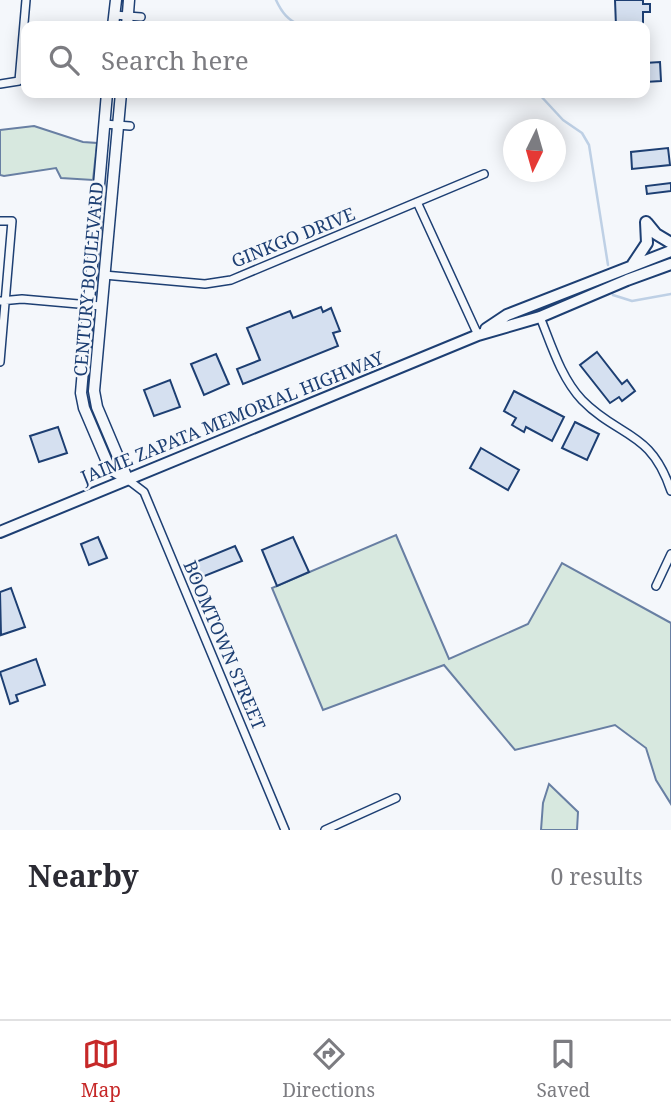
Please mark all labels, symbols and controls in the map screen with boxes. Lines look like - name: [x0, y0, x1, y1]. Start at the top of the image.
- search box: [21, 21, 650, 98]
- icon: search: [45, 41, 83, 79]
- text: Search here: [101, 42, 249, 78]
- north arrow: [503, 119, 566, 182]
- street label: CENTURY BOULEVARD: [68, 181, 108, 377]
- street label: GINKGO DRIVE: [228, 201, 358, 273]
- street label: JAIME ZAPATA MEMORIAL HIGHWAY: [76, 345, 388, 489]
- street label: BOOMTOWN STREET: [178, 557, 272, 733]
- text: Nearby: [28, 855, 139, 896]
- text: 0 results: [550, 860, 643, 892]
- tab: Map: [81, 1035, 121, 1103]
- tab: Directions: [282, 1035, 375, 1103]
- tab: Saved: [536, 1035, 590, 1103]

